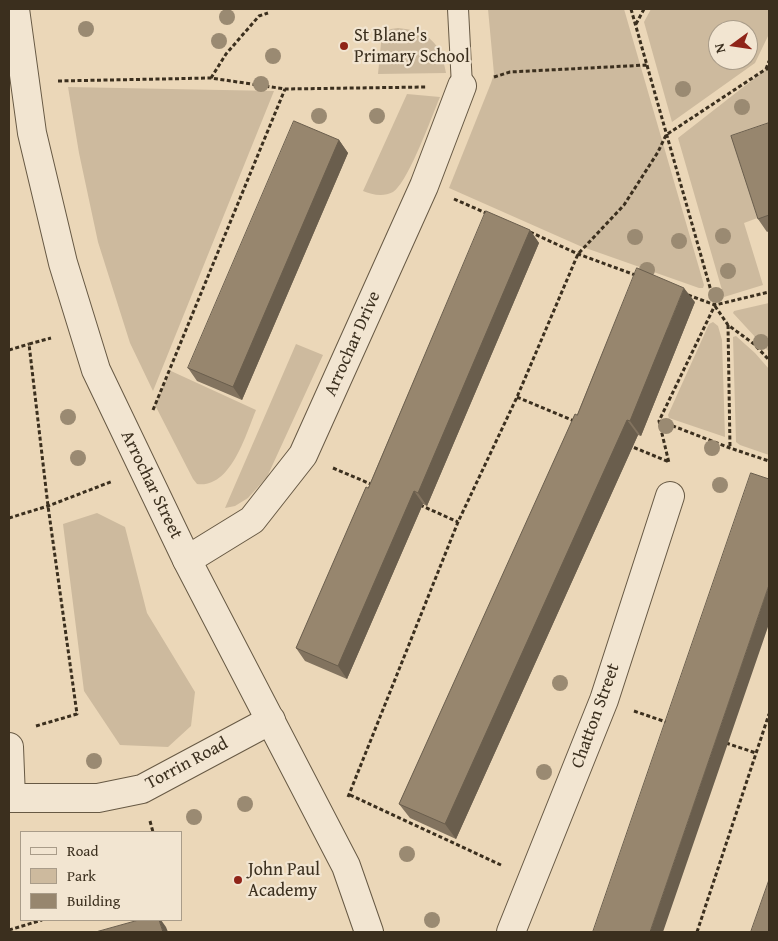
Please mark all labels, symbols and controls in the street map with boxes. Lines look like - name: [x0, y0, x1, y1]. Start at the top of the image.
- north arrow: [708, 20, 758, 70]
- place label: St Blane's Primary School: [354, 25, 470, 68]
- marker: St Blane's Primary School: [338, 40, 350, 52]
- text: N: [709, 41, 730, 55]
- street label: Arrochar Drive: [320, 288, 386, 400]
- street label: Arrochar Street: [115, 427, 187, 543]
- street label: Chatton Street: [567, 661, 625, 771]
- street label: Torrin Road: [142, 733, 232, 795]
- legend: [20, 831, 182, 921]
- text: Road: [67, 840, 98, 861]
- place label: John Paul Academy: [248, 859, 320, 902]
- text: Park: [67, 865, 96, 886]
- marker: John Paul Academy: [232, 874, 244, 886]
- text: Building: [67, 890, 120, 911]

